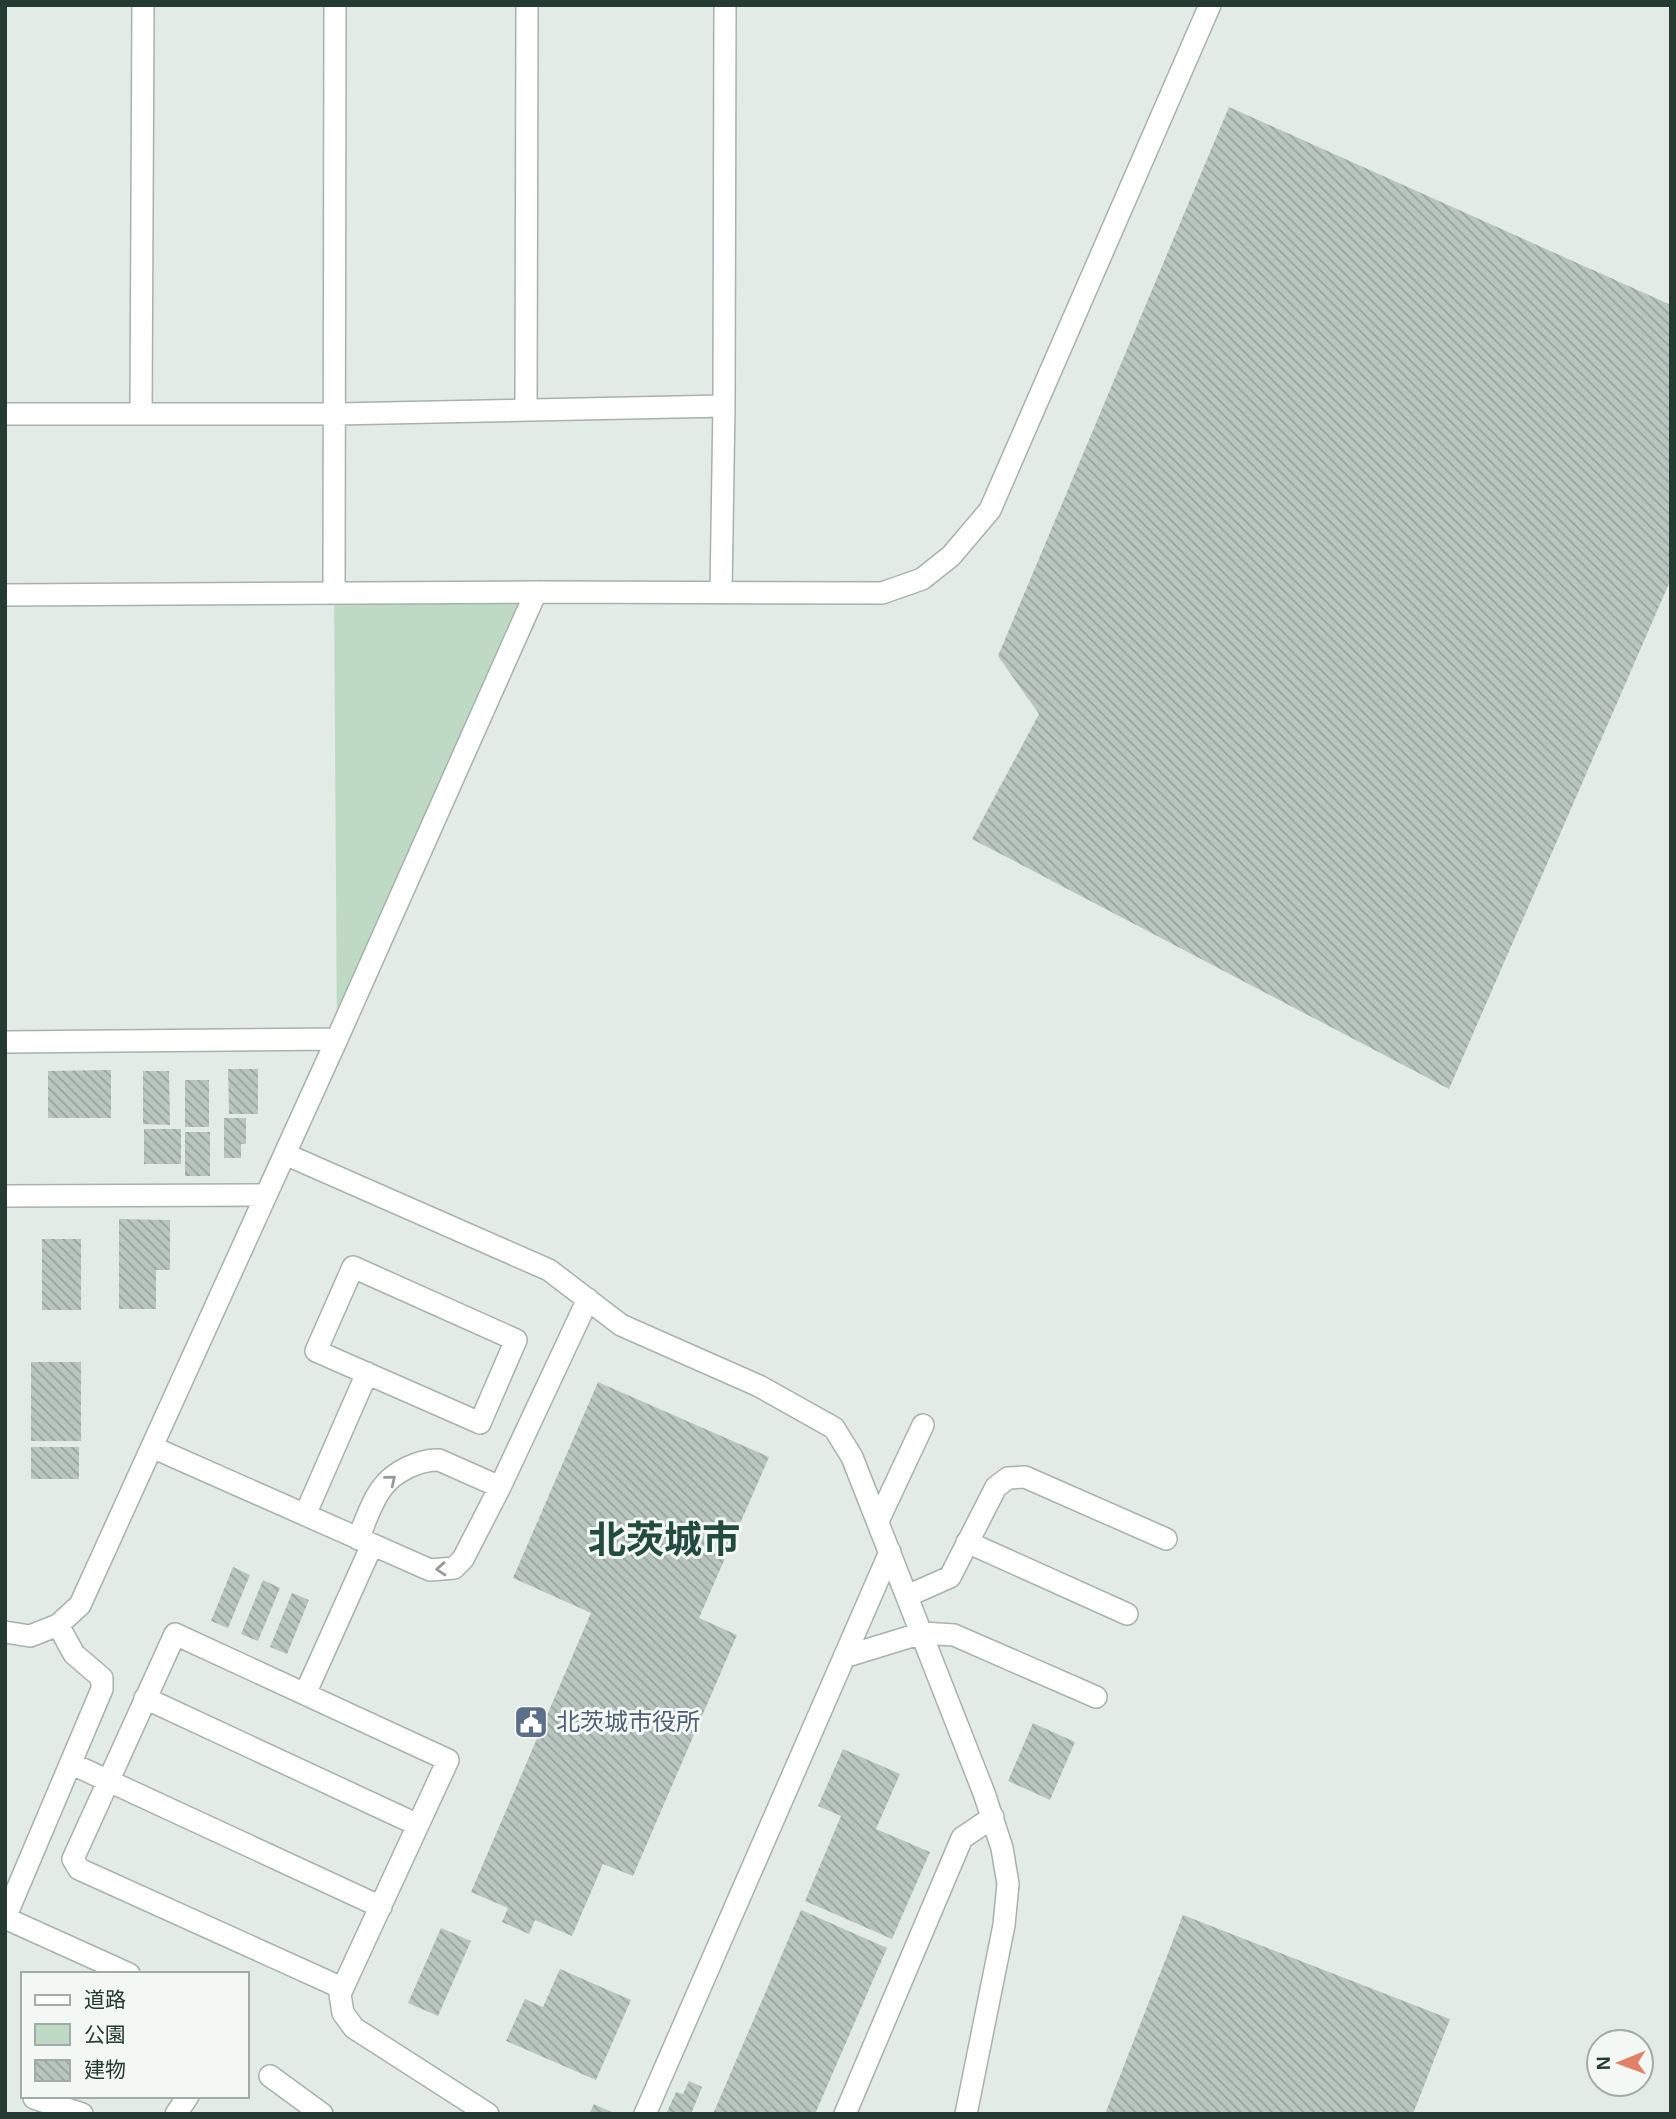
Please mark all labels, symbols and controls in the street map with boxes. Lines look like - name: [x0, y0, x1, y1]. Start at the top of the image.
- one-way arrow: [383, 1476, 396, 1488]
- district label: 北茨城市: [588, 1519, 740, 1561]
- one-way arrow: [435, 1561, 446, 1576]
- public building icon: 北茨城市役所: [512, 1703, 550, 1741]
- place label: 北茨城市役所: [556, 1708, 700, 1735]
- legend: [21, 1972, 248, 2098]
- text: 道路: [84, 1988, 126, 2011]
- text: 公園: [84, 2023, 126, 2046]
- north arrow: [1585, 2028, 1655, 2098]
- text: N: [1593, 2056, 1614, 2070]
- text: 建物: [84, 2058, 126, 2081]

